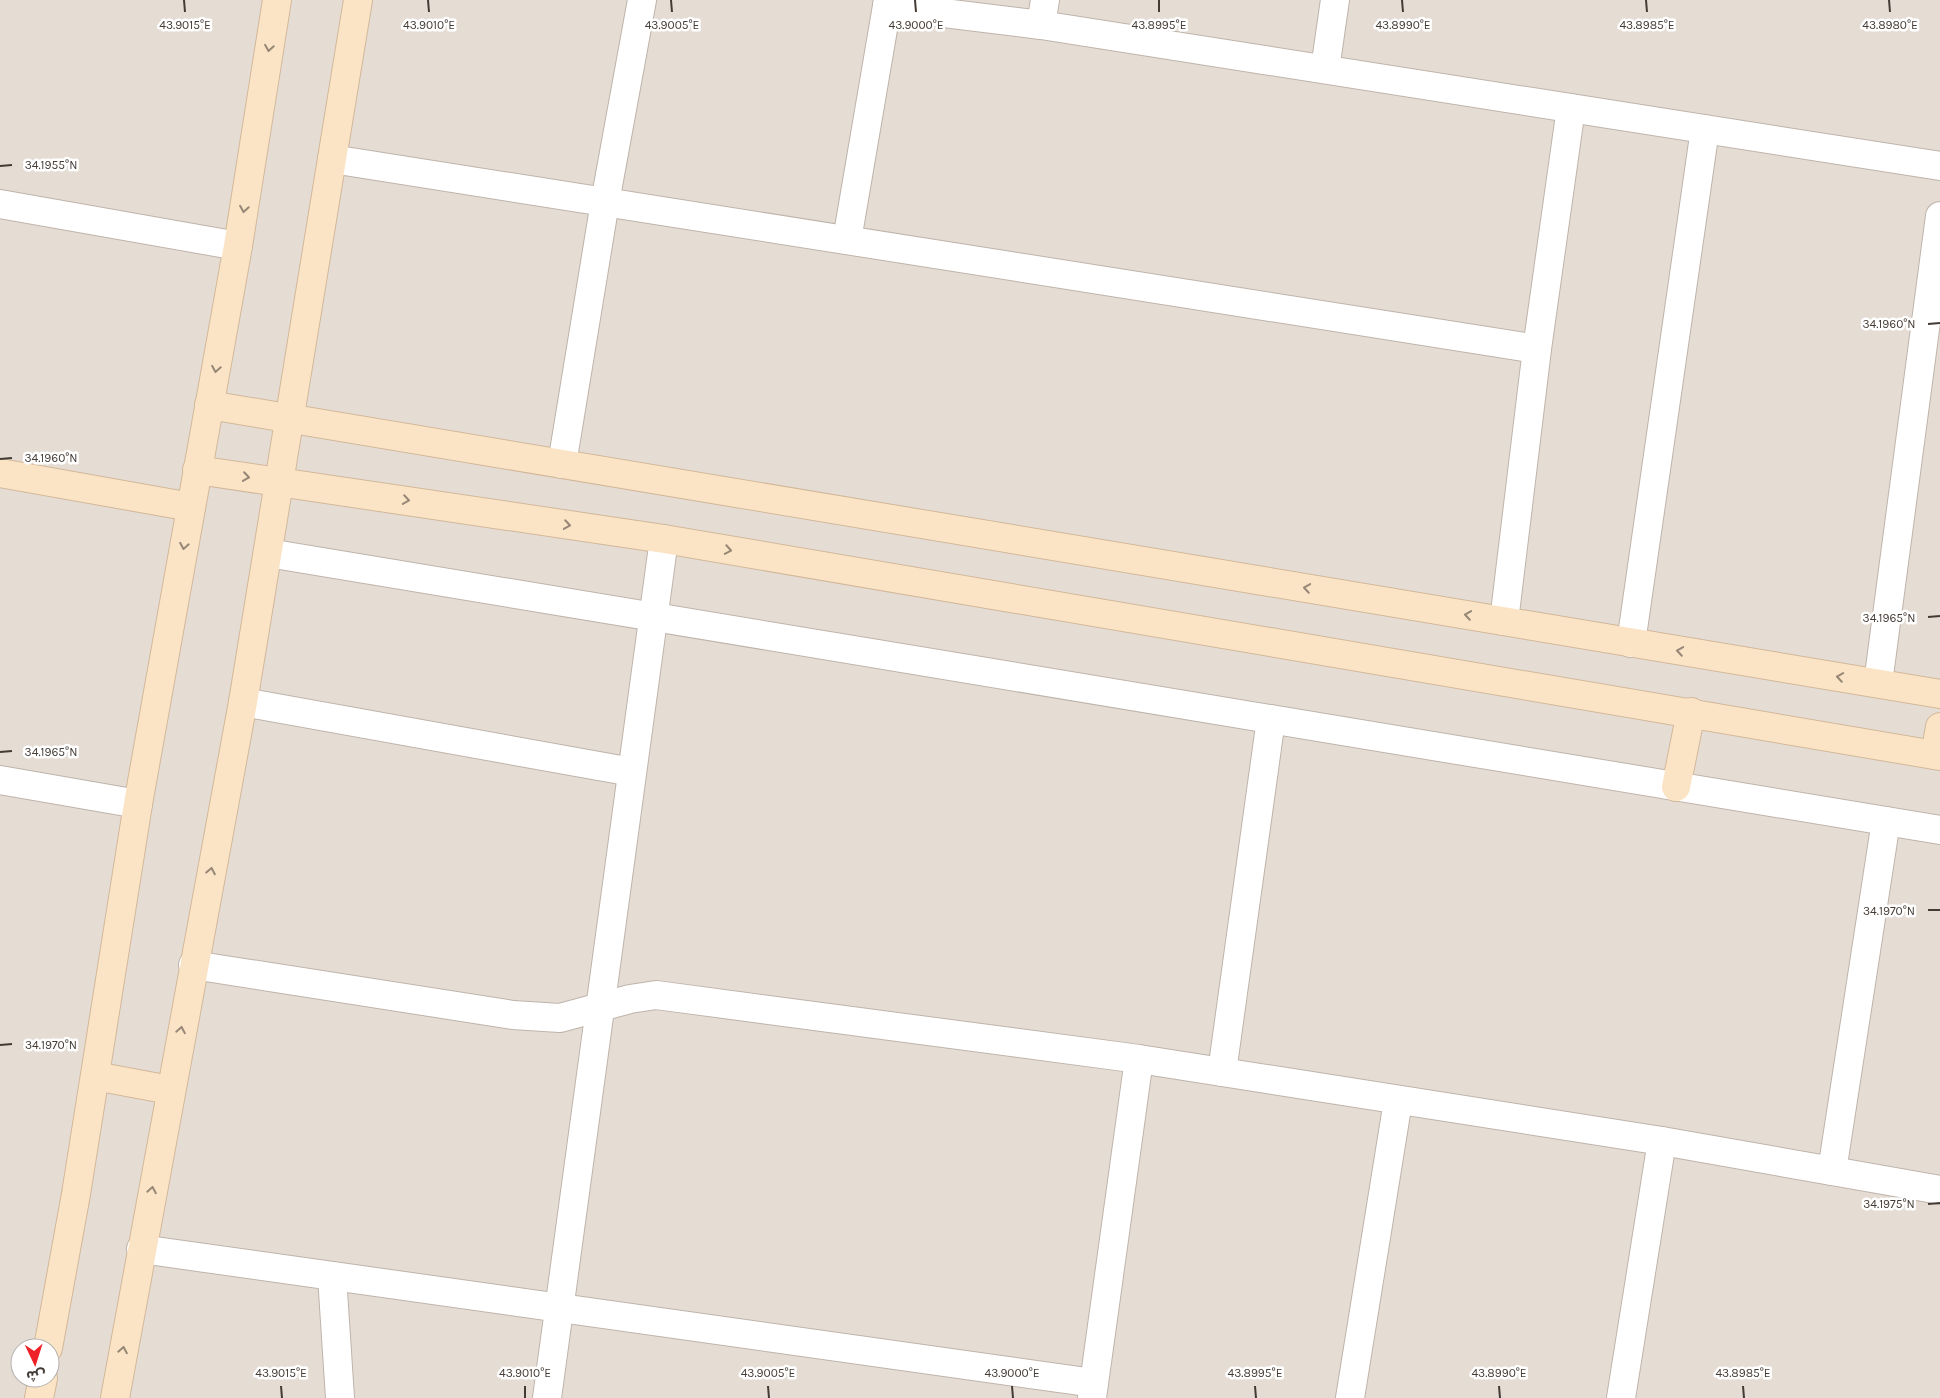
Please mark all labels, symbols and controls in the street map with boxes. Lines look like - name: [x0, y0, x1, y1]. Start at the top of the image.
- text: 43.9015°E: [159, 18, 211, 32]
- text: 43.9010°E: [403, 18, 455, 32]
- text: 43.9005°E: [645, 18, 699, 32]
- text: 43.9000°E: [888, 18, 944, 32]
- text: 43.8995°E: [1132, 18, 1186, 32]
- text: 43.8990°E: [1375, 18, 1431, 32]
- text: 43.8985°E: [1619, 18, 1675, 32]
- text: 43.8980°E: [1862, 18, 1918, 32]
- one-way arrow: [265, 44, 275, 53]
- text: 34.1955°N: [25, 158, 77, 172]
- one-way arrow: [239, 204, 249, 213]
- text: 34.1960°N: [1862, 317, 1916, 331]
- one-way arrow: [211, 364, 221, 373]
- text: 34.1960°N: [24, 451, 78, 465]
- one-way arrow: [241, 471, 250, 481]
- one-way arrow: [402, 495, 411, 505]
- one-way arrow: [563, 519, 571, 529]
- one-way arrow: [179, 541, 189, 550]
- one-way arrow: [723, 544, 732, 554]
- one-way arrow: [1303, 584, 1312, 594]
- one-way arrow: [1463, 610, 1471, 621]
- text: 34.1965°N: [1863, 611, 1915, 625]
- one-way arrow: [1675, 646, 1684, 656]
- one-way arrow: [1836, 673, 1844, 683]
- text: 34.1965°N: [25, 745, 77, 759]
- one-way arrow: [206, 866, 216, 875]
- text: 34.1970°N: [1863, 904, 1915, 918]
- one-way arrow: [176, 1026, 186, 1035]
- text: 34.1970°N: [25, 1038, 77, 1052]
- one-way arrow: [146, 1186, 156, 1194]
- text: 34.1975°N: [1863, 1197, 1915, 1211]
- north arrow: [10, 1338, 60, 1388]
- one-way arrow: [118, 1346, 128, 1354]
- text: ش: [26, 1366, 46, 1385]
- text: 43.9015°E: [255, 1366, 307, 1380]
- text: 43.9010°E: [499, 1366, 551, 1380]
- text: 43.9005°E: [741, 1366, 795, 1380]
- text: 43.9000°E: [984, 1366, 1040, 1380]
- text: 43.8995°E: [1228, 1366, 1282, 1380]
- text: 43.8990°E: [1471, 1366, 1527, 1380]
- text: 43.8985°E: [1715, 1366, 1771, 1380]

